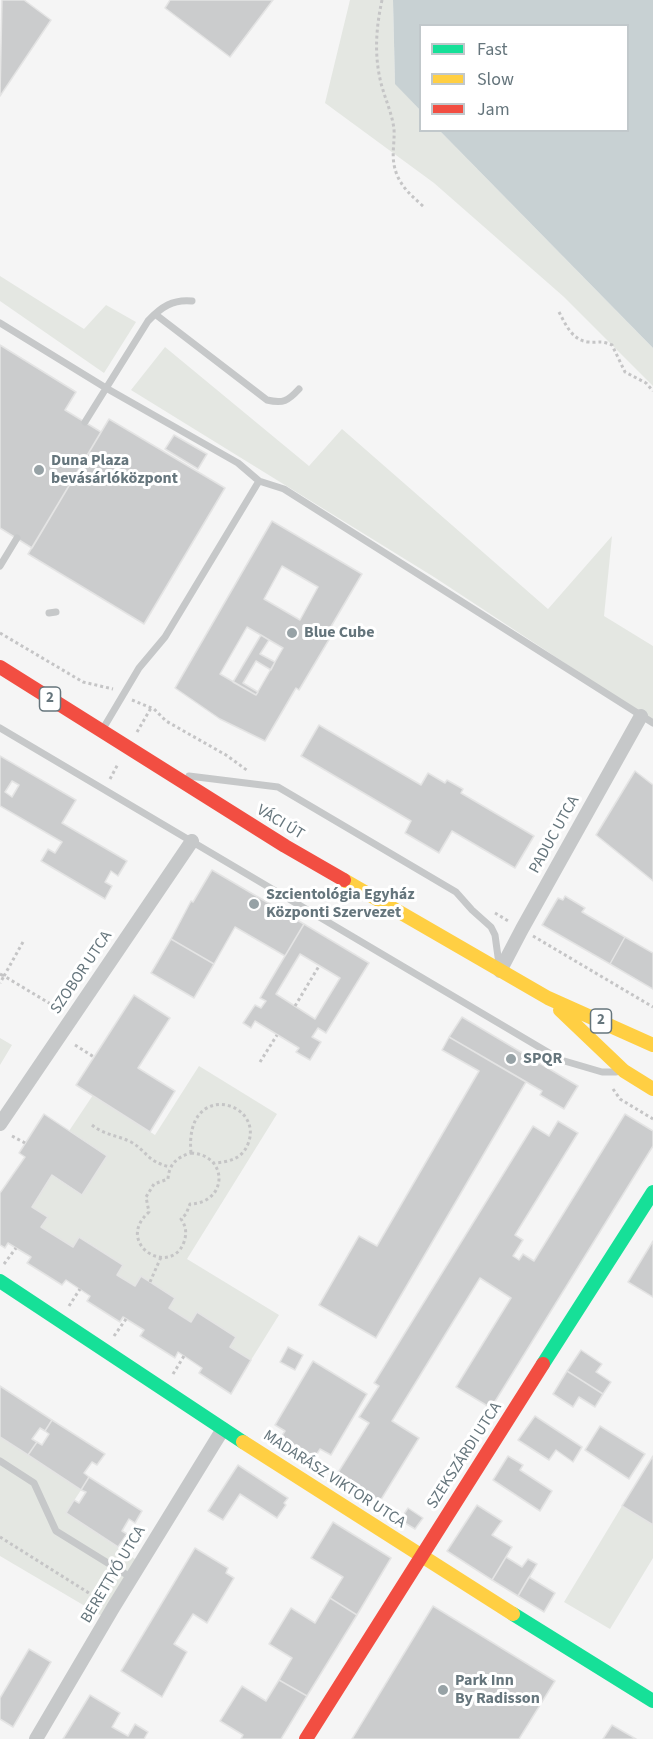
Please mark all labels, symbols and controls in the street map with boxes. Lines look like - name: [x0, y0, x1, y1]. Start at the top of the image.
- legend: [419, 24, 629, 132]
- text: Fast: [477, 37, 508, 62]
- text: Slow: [477, 67, 514, 92]
- text: Jam: [477, 97, 510, 122]
- place label: Duna Plaza bevásárlóközpont: [51, 451, 178, 489]
- marker: Duna Plaza bevásárlóközpont: [32, 463, 46, 477]
- place label: Blue Cube: [304, 623, 375, 643]
- marker: Blue Cube: [285, 626, 299, 640]
- road number: 2: [40, 687, 60, 711]
- street label: PADUC UTCA: [526, 793, 584, 877]
- street label: VÁCI ÚT: [253, 801, 307, 845]
- place label: Szcientológia Egyház Központi Szervezet: [266, 885, 415, 923]
- marker: Szcientológia Egyház Központi Szervezet: [247, 897, 261, 911]
- street label: SZOBOR UTCA: [47, 928, 117, 1018]
- road number: 2: [590, 1009, 612, 1033]
- place label: SPQR: [523, 1049, 562, 1069]
- marker: SPQR: [504, 1052, 518, 1066]
- street label: SZEKSZÁRDI UTCA: [423, 1399, 507, 1513]
- street label: MADARÁSZ VIKTOR UTCA: [259, 1427, 409, 1533]
- street label: BERETTYÓ UTCA: [77, 1523, 151, 1627]
- place label: Park Inn By Radisson: [455, 1671, 540, 1709]
- marker: Park Inn By Radisson: [436, 1683, 450, 1697]

